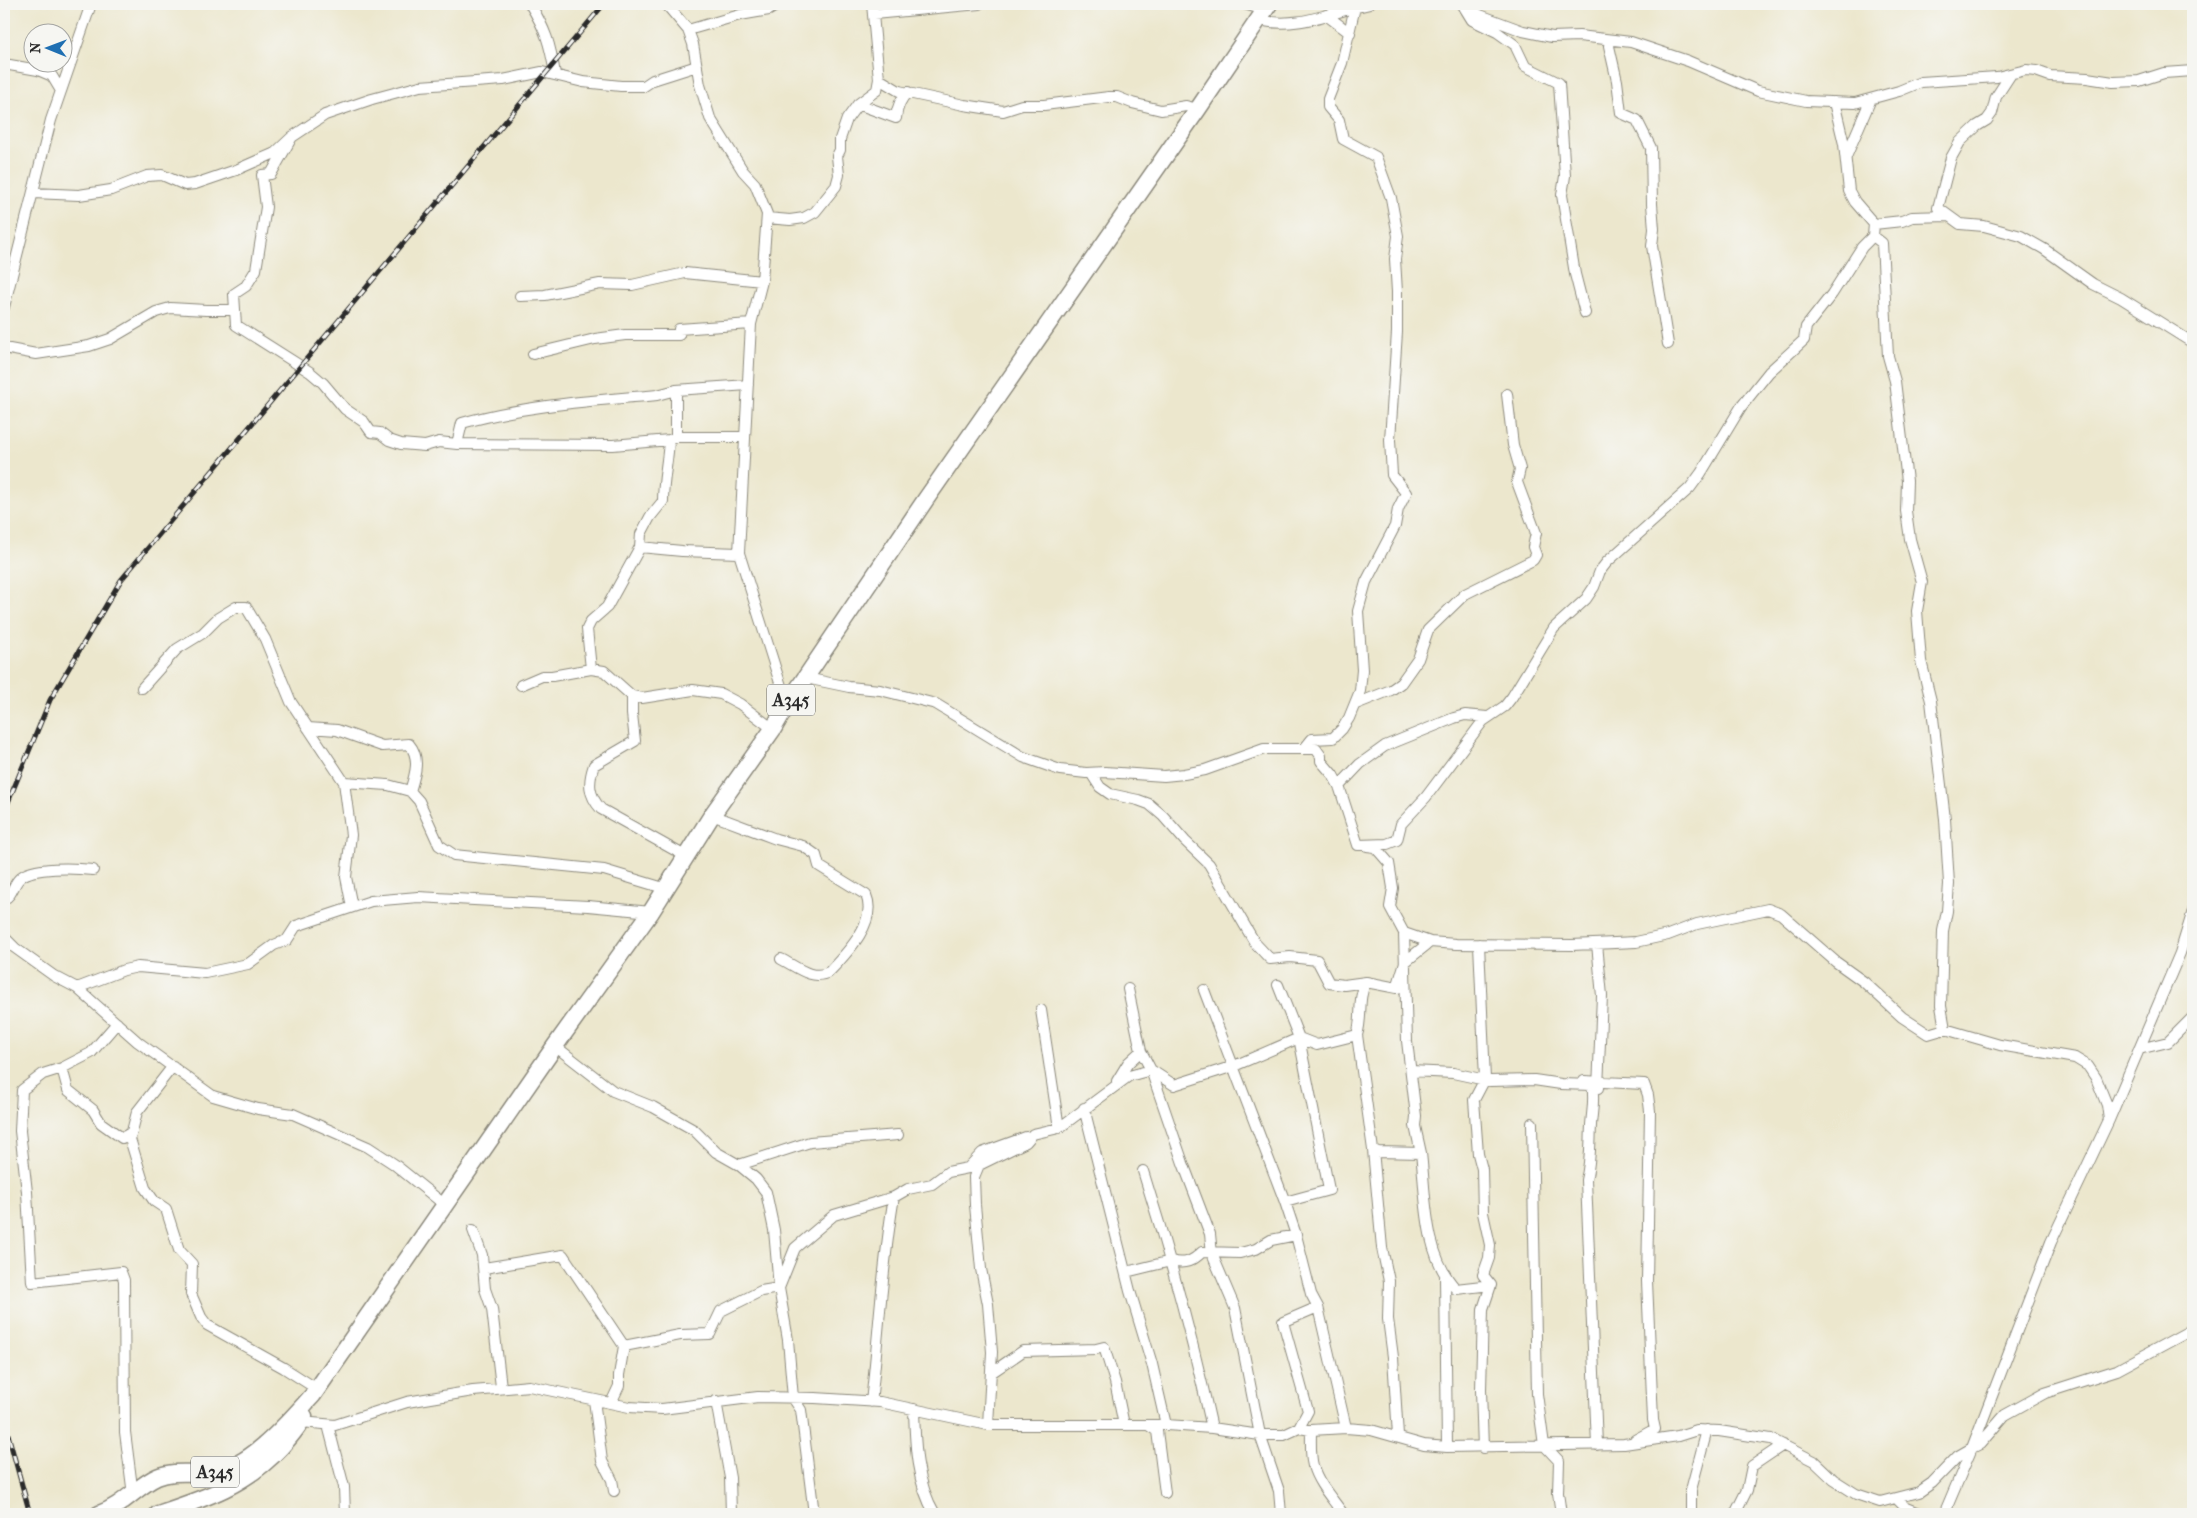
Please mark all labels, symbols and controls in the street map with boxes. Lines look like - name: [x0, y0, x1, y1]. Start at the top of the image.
- north arrow: [22, 22, 72, 72]
- text: N: [27, 42, 44, 53]
- road number: A345: [767, 684, 815, 716]
- road number: A345: [191, 1456, 239, 1488]

